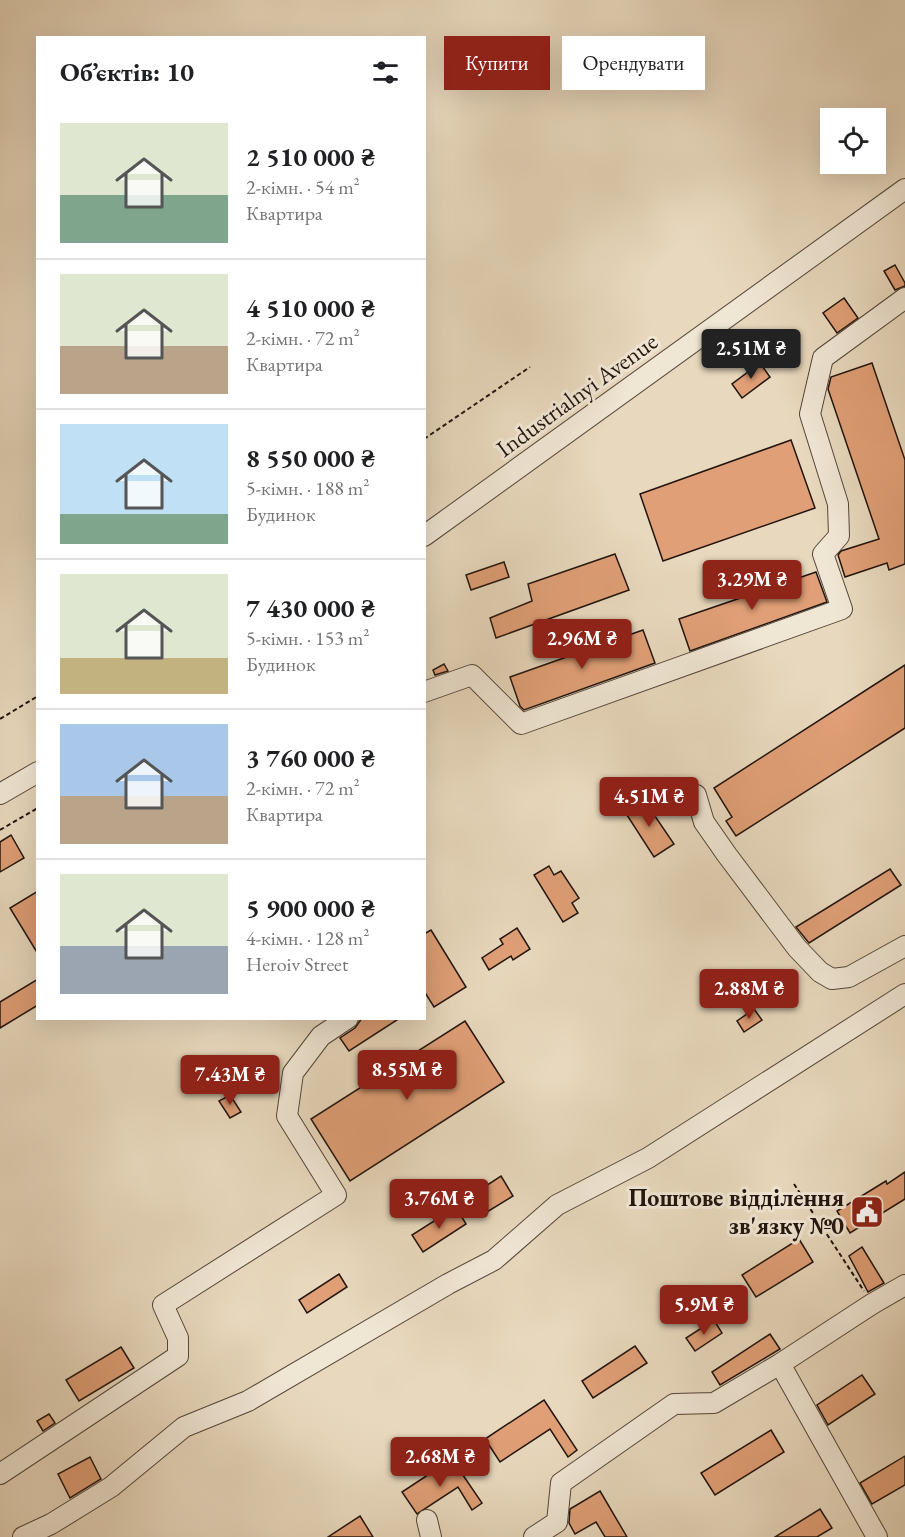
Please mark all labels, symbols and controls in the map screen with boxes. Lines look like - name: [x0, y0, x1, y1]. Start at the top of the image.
- chip: Купити: [444, 36, 550, 90]
- chip: Орендувати: [562, 36, 705, 90]
- text: Об’єктів: 10: [60, 55, 194, 89]
- icon: filters: [369, 56, 402, 89]
- map controls: [820, 108, 886, 174]
- button: locate: [820, 108, 886, 174]
- text: 2 510 000 ₴: [246, 140, 375, 174]
- icon: home: [108, 147, 180, 219]
- text: 2-кімн. · 54 m²: [246, 174, 360, 200]
- text: Квартира: [246, 200, 323, 226]
- text: 4 510 000 ₴: [246, 291, 375, 325]
- icon: home: [108, 298, 180, 370]
- text: 2-кімн. · 72 m²: [246, 325, 360, 351]
- street label: Industrialnyi Avenue: [490, 326, 663, 464]
- pin: 2.51M ₴: [696, 329, 806, 380]
- text: 2.51M ₴: [716, 335, 786, 361]
- text: Квартира: [246, 351, 323, 377]
- text: 8 550 000 ₴: [246, 441, 375, 475]
- icon: home: [108, 448, 180, 520]
- text: 5-кімн. · 188 m²: [246, 475, 369, 501]
- text: Будинок: [246, 501, 316, 527]
- pin: 3.29M ₴: [697, 560, 807, 611]
- text: 3.29M ₴: [717, 566, 787, 592]
- text: 7 430 000 ₴: [246, 591, 375, 625]
- icon: home: [108, 598, 180, 670]
- pin: 2.96M ₴: [527, 619, 637, 670]
- text: 5-кімн. · 153 m²: [246, 625, 369, 651]
- text: 2.96M ₴: [547, 625, 617, 651]
- text: Будинок: [246, 651, 316, 677]
- text: 3 760 000 ₴: [246, 741, 375, 775]
- icon: home: [108, 748, 180, 820]
- text: 2-кімн. · 72 m²: [246, 775, 360, 801]
- pin: 4.51M ₴: [594, 777, 704, 828]
- text: 4.51M ₴: [614, 783, 684, 809]
- text: Квартира: [246, 801, 323, 827]
- text: 5 900 000 ₴: [246, 891, 375, 925]
- icon: home: [108, 898, 180, 970]
- text: 4-кімн. · 128 m²: [246, 925, 369, 951]
- text: Heroiv Street: [246, 951, 348, 977]
- pin: 2.88M ₴: [694, 969, 804, 1020]
- text: 2.88M ₴: [714, 975, 784, 1001]
- pin: 8.55M ₴: [352, 1050, 462, 1101]
- pin: 7.43M ₴: [175, 1055, 285, 1106]
- text: 8.55M ₴: [372, 1056, 442, 1082]
- text: 7.43M ₴: [195, 1061, 265, 1087]
- pin: 3.76M ₴: [384, 1179, 494, 1230]
- place label: Поштове відділення зв'язку №0: [628, 1182, 844, 1242]
- text: 3.76M ₴: [404, 1185, 474, 1211]
- public building icon: Поштове відділення зв'язку №0: [849, 1194, 885, 1230]
- pin: 5.9M ₴: [655, 1285, 753, 1336]
- text: 5.9M ₴: [674, 1291, 734, 1317]
- pin: 2.68M ₴: [385, 1437, 495, 1488]
- text: 2.68M ₴: [405, 1443, 475, 1469]

